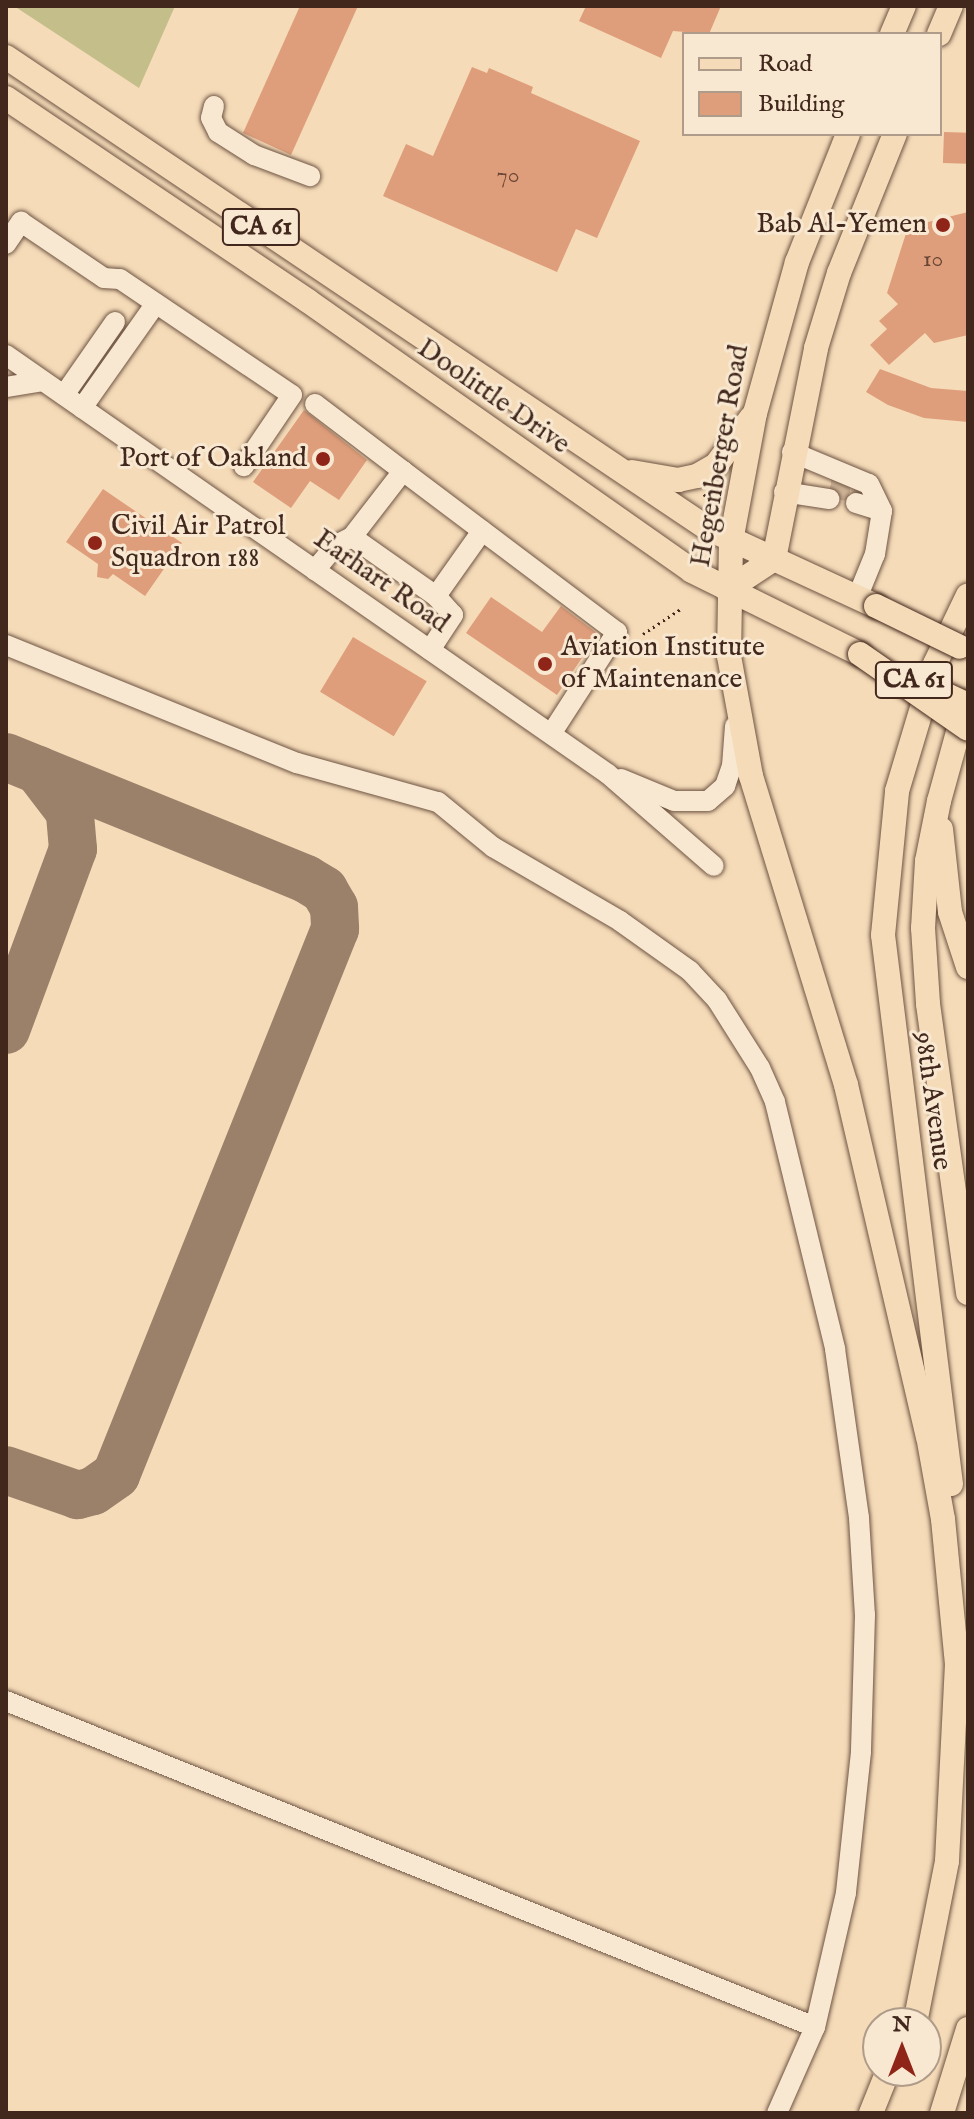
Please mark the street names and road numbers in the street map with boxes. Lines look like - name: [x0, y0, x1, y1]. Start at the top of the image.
- road number: CA 61: [221, 205, 301, 249]
- street label: Doolittle Drive: [410, 332, 576, 462]
- street label: Hegenberger Road: [685, 342, 757, 570]
- street label: Earhart Road: [307, 523, 455, 641]
- road number: CA 61: [874, 658, 954, 702]
- street label: 98th Avenue: [906, 1030, 958, 1172]

